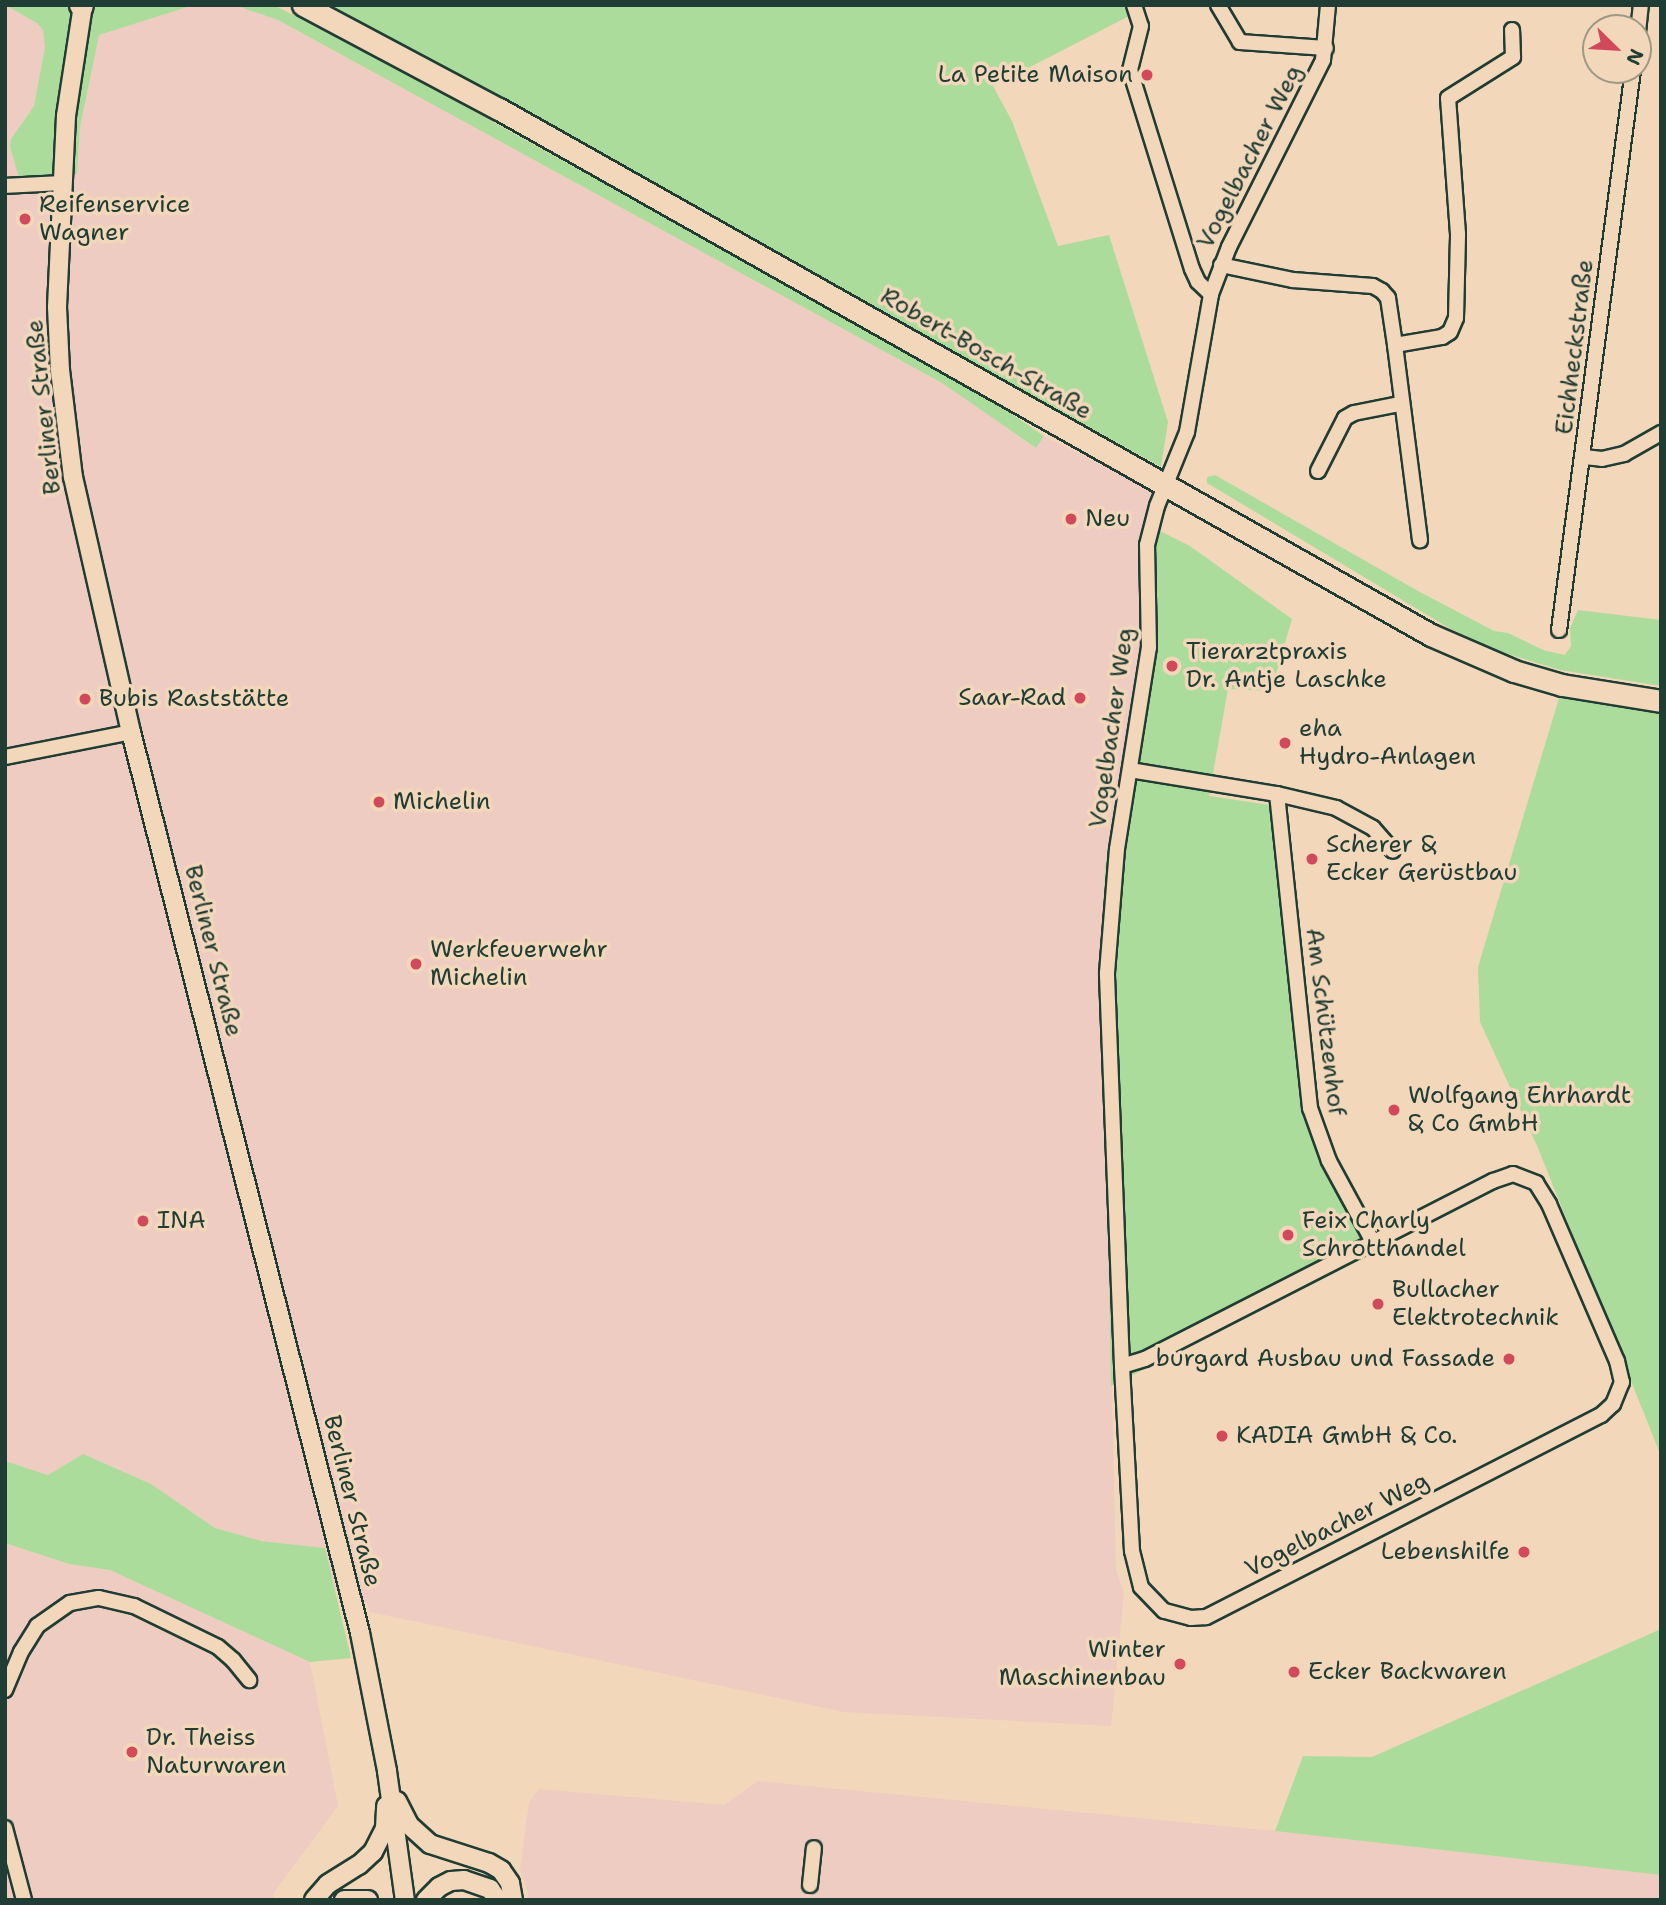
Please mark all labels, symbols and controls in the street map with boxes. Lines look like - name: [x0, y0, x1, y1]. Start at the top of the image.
- north arrow: [1582, 14, 1652, 84]
- text: N: [1620, 45, 1649, 69]
- street label: Vogelbacher Weg: [1191, 60, 1309, 254]
- place label: La Petite Maison: [938, 61, 1133, 89]
- marker: La Petite Maison: [1139, 67, 1155, 83]
- place label: Reifenservice Wagner: [39, 191, 191, 247]
- marker: Reifenservice Wagner: [17, 211, 33, 227]
- street label: Eichheckstraße: [1550, 258, 1600, 436]
- street label: Robert-Bosch-Straße: [875, 282, 1097, 426]
- street label: Berliner Straße: [20, 318, 68, 496]
- place label: Neu: [1085, 505, 1130, 533]
- marker: Neu: [1063, 511, 1079, 527]
- street label: Vogelbacher Weg: [1084, 626, 1140, 830]
- place label: Tierarztpraxis Dr. Antje Laschke: [1186, 638, 1387, 694]
- marker: Tierarztpraxis Dr. Antje Laschke: [1164, 658, 1180, 674]
- place label: Saar-Rad: [958, 684, 1066, 712]
- place label: Bubis Raststätte: [99, 685, 289, 713]
- marker: Saar-Rad: [1072, 690, 1088, 706]
- marker: Bubis Raststätte: [77, 691, 93, 707]
- place label: eha Hydro-Anlagen: [1299, 715, 1476, 771]
- marker: eha Hydro-Anlagen: [1277, 735, 1293, 751]
- place label: Michelin: [393, 788, 490, 816]
- marker: Michelin: [371, 794, 387, 810]
- place label: Scherer & Ecker Gerüstbau: [1326, 831, 1517, 887]
- marker: Scherer & Ecker Gerüstbau: [1304, 851, 1320, 867]
- street label: Berliner Straße: [178, 862, 248, 1040]
- street label: Am Schützenhof: [1299, 926, 1351, 1118]
- place label: Werkfeuerwehr Michelin: [430, 936, 608, 992]
- marker: Werkfeuerwehr Michelin: [408, 956, 424, 972]
- place label: Wolfgang Ehrhardt & Co GmbH: [1408, 1082, 1631, 1138]
- marker: Wolfgang Ehrhardt & Co GmbH: [1386, 1102, 1402, 1118]
- place label: INA: [157, 1207, 206, 1235]
- place label: Feix Charly Schrotthandel: [1302, 1207, 1466, 1263]
- marker: INA: [135, 1213, 151, 1229]
- marker: Feix Charly Schrotthandel: [1280, 1227, 1296, 1243]
- place label: Bullacher Elektrotechnik: [1392, 1276, 1559, 1332]
- marker: Bullacher Elektrotechnik: [1370, 1296, 1386, 1312]
- place label: burgard Ausbau und Fassade: [1156, 1345, 1495, 1373]
- marker: burgard Ausbau und Fassade: [1501, 1351, 1517, 1367]
- street label: Berliner Straße: [317, 1412, 387, 1590]
- place label: KADIA GmbH & Co.: [1236, 1422, 1457, 1450]
- marker: KADIA GmbH & Co.: [1214, 1428, 1230, 1444]
- street label: Vogelbacher Weg: [1240, 1466, 1434, 1584]
- place label: Lebenshilfe: [1381, 1538, 1510, 1566]
- marker: Lebenshilfe: [1516, 1544, 1532, 1560]
- place label: Winter Maschinenbau: [999, 1636, 1166, 1692]
- marker: Winter Maschinenbau: [1172, 1656, 1188, 1672]
- place label: Ecker Backwaren: [1308, 1658, 1507, 1686]
- marker: Ecker Backwaren: [1286, 1664, 1302, 1680]
- place label: Dr. Theiss Naturwaren: [146, 1724, 286, 1780]
- marker: Dr. Theiss Naturwaren: [124, 1744, 140, 1760]

